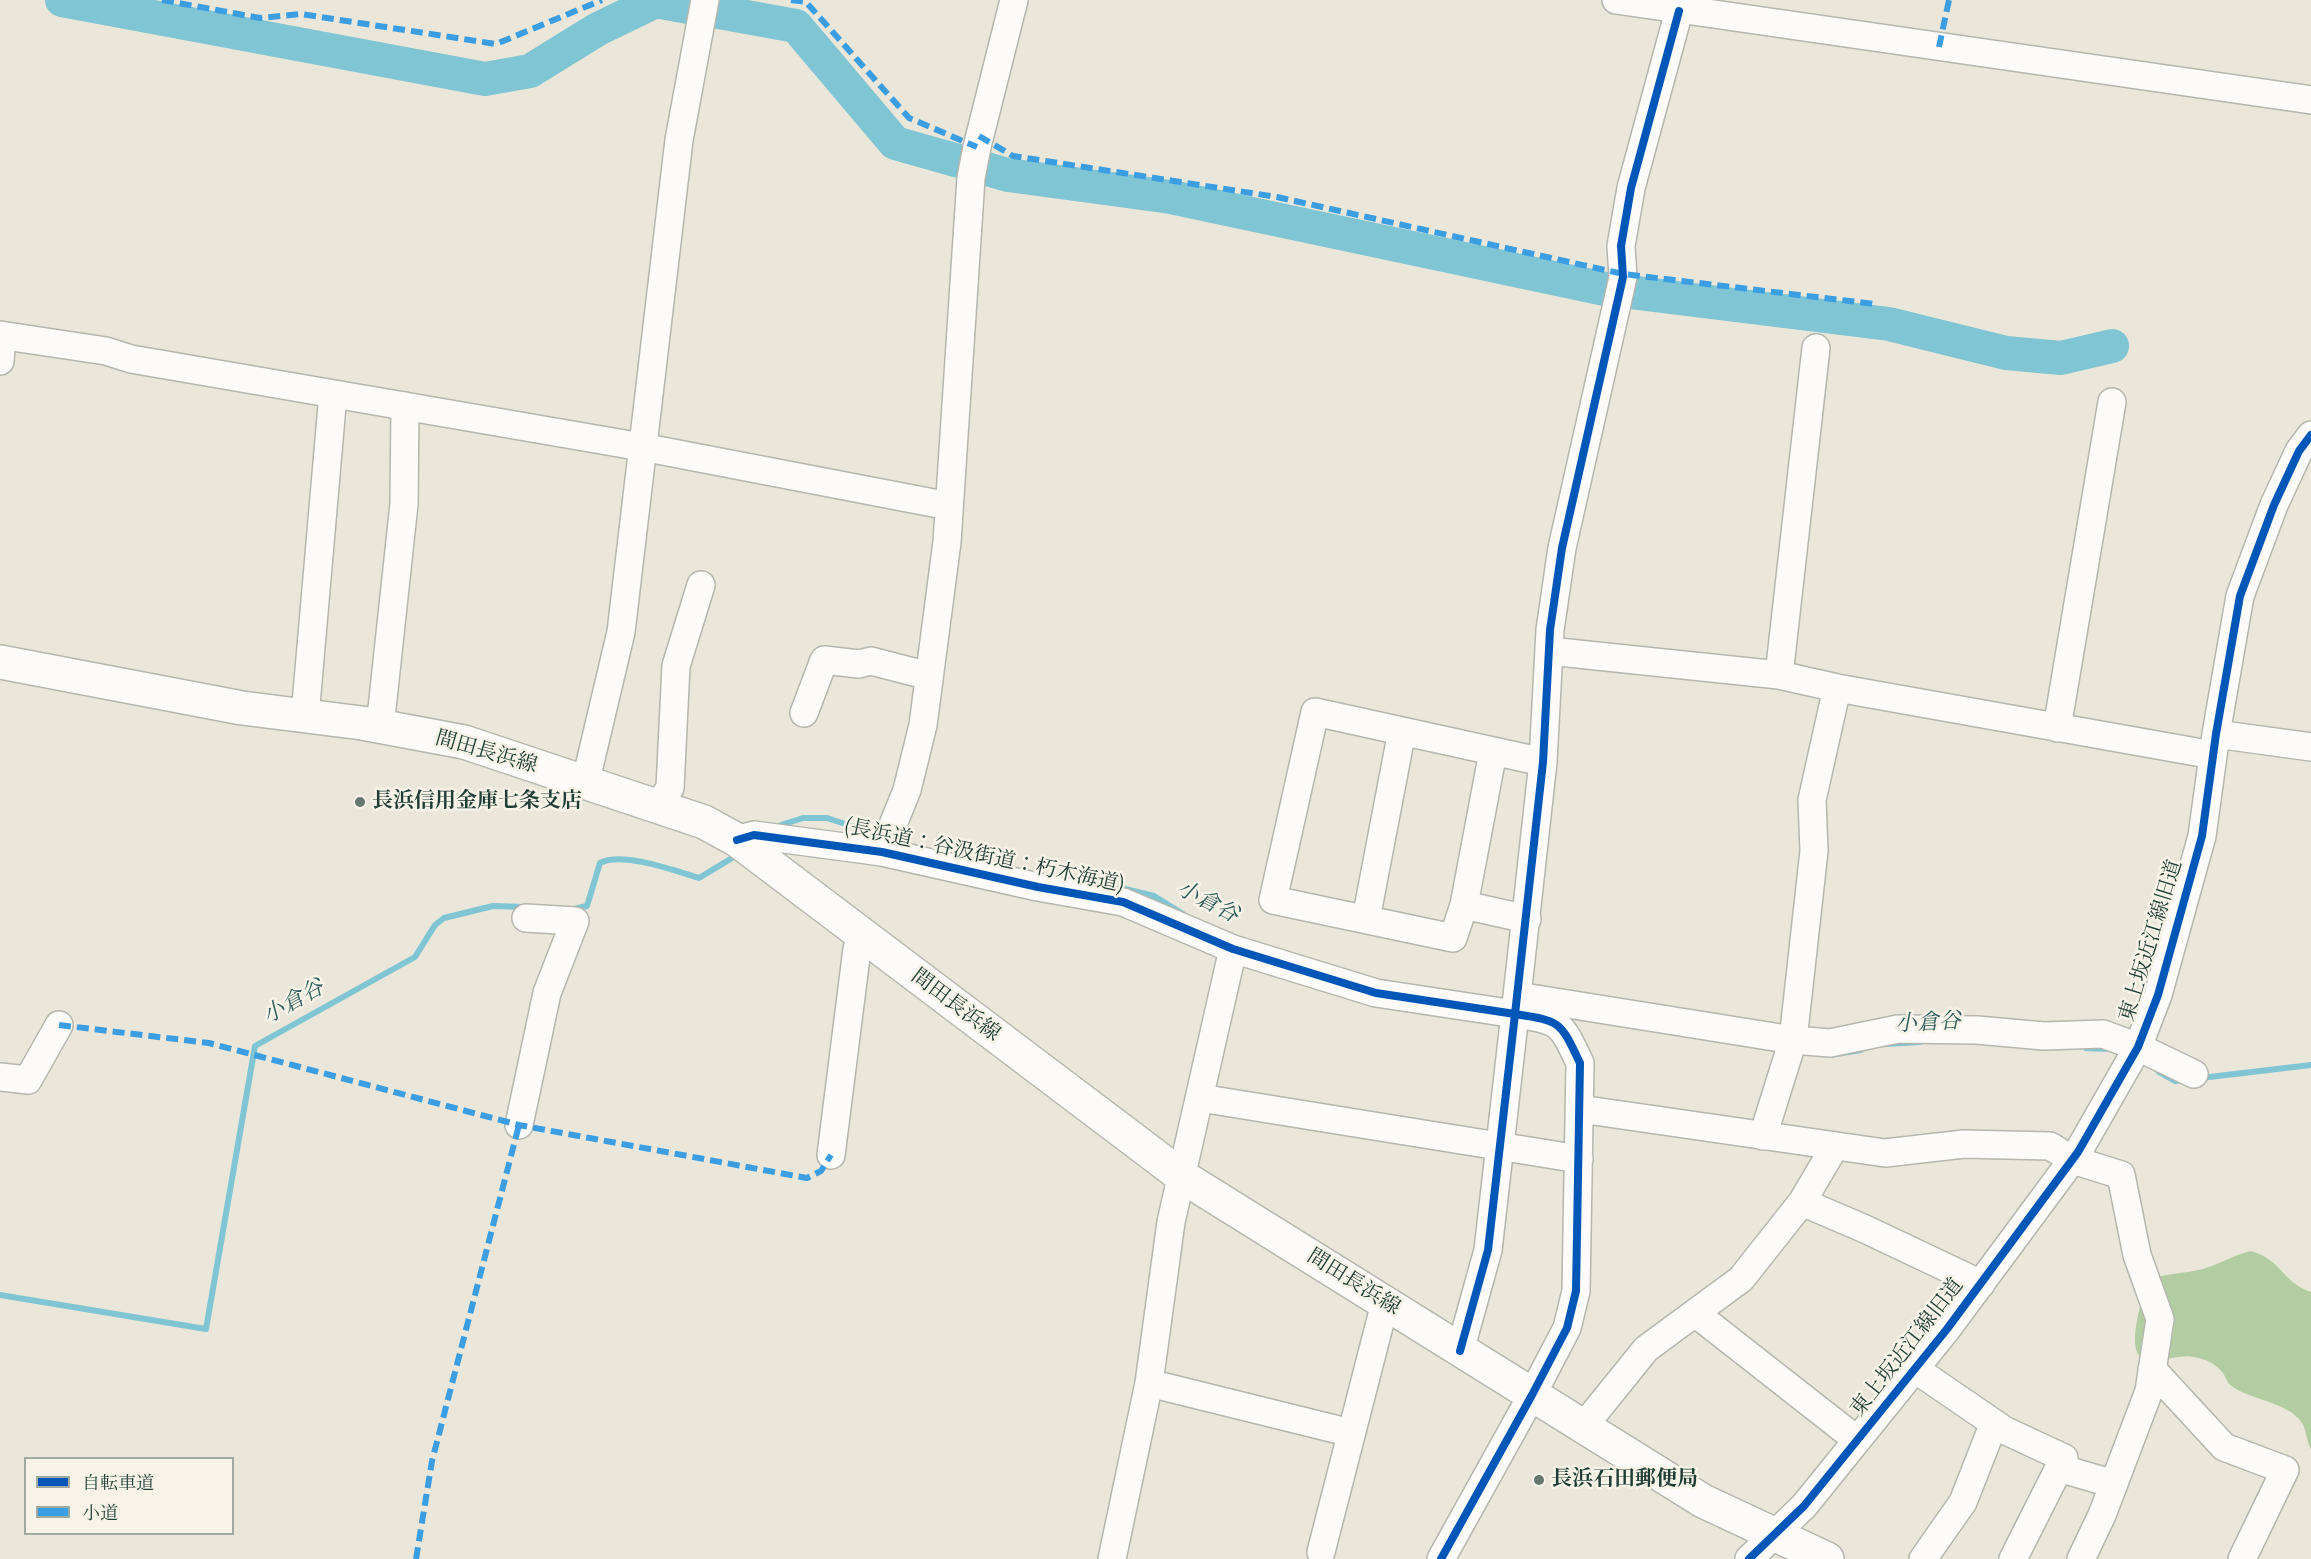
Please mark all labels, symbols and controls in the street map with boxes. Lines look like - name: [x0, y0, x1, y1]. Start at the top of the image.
- street label: 間田長浜線: [432, 726, 540, 780]
- place label: 長浜信用金庫七条支店: [372, 789, 582, 815]
- marker: 長浜信用金庫七条支店: [353, 795, 367, 809]
- street label: (長浜道：谷汲街道：朽木海道): [841, 815, 1127, 899]
- street label: 東上坂近江線旧道: [2115, 857, 2189, 1025]
- water label: 小倉谷: [1172, 876, 1242, 930]
- street label: 間田長浜線: [905, 964, 1005, 1048]
- water label: 小倉谷: [259, 975, 329, 1031]
- water label: 小倉谷: [1894, 1009, 1962, 1039]
- street label: 間田長浜線: [1302, 1244, 1404, 1322]
- street label: 東上坂近江線旧道: [1846, 1274, 1970, 1422]
- legend: [24, 1457, 234, 1535]
- place label: 長浜石田郵便局: [1551, 1467, 1698, 1493]
- text: 自転車道: [82, 1471, 154, 1496]
- marker: 長浜石田郵便局: [1532, 1473, 1546, 1487]
- text: 小道: [82, 1501, 118, 1526]

